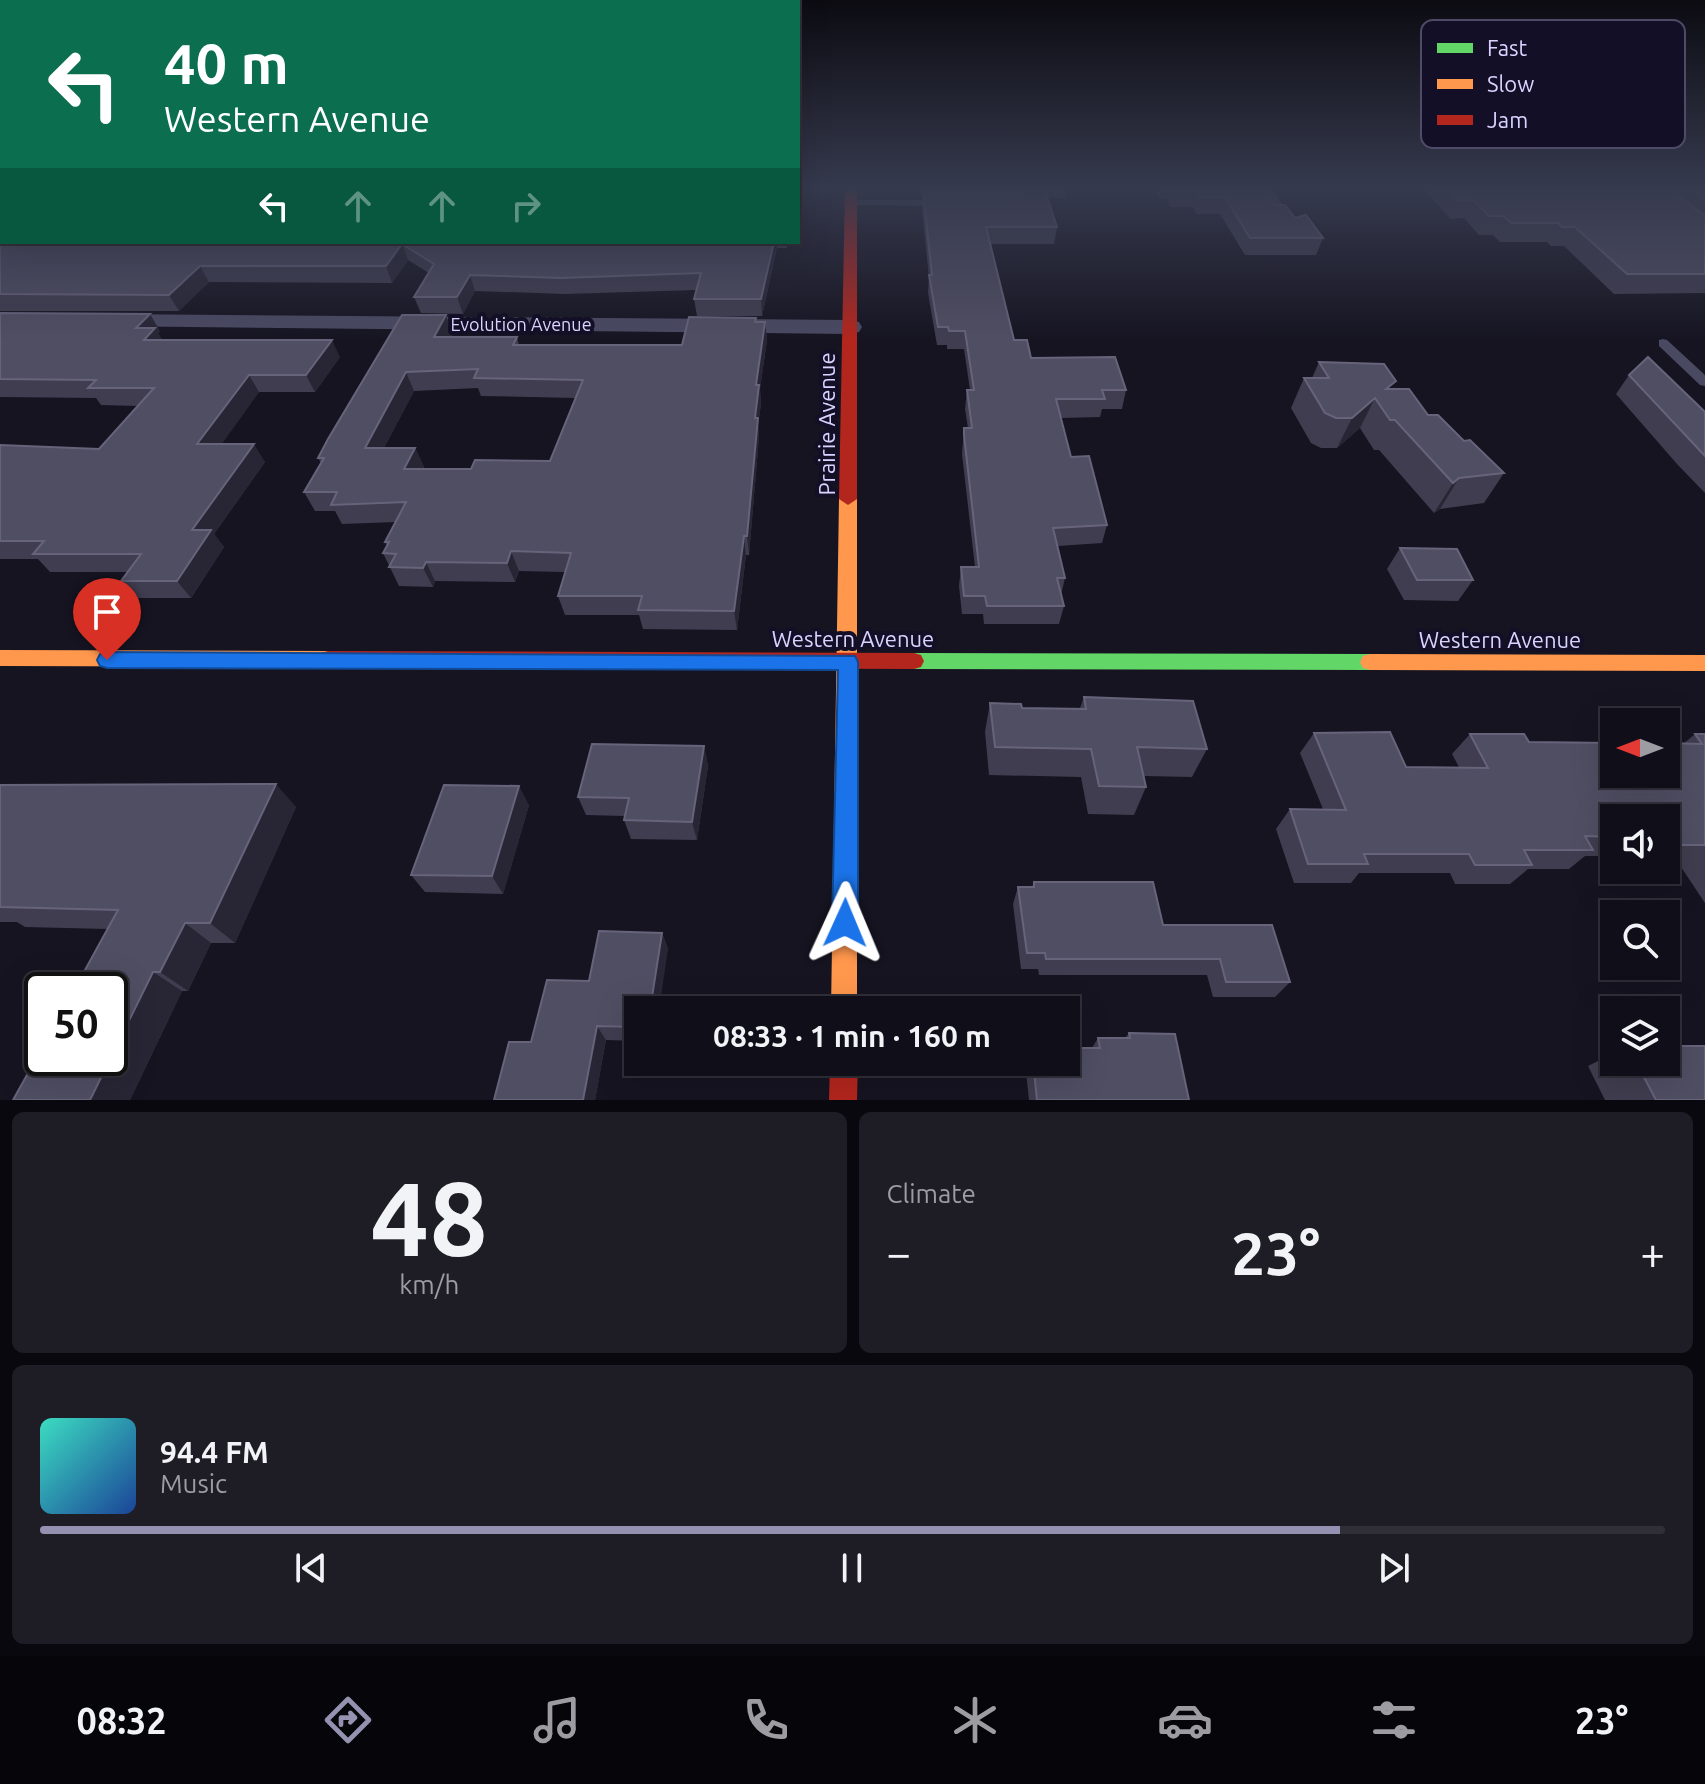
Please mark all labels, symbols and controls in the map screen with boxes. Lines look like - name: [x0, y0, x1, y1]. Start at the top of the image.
- legend: [1421, 20, 1685, 148]
- icon: left: [32, 32, 136, 136]
- text: 40 m: [164, 32, 289, 95]
- text: Fast: [1487, 35, 1528, 60]
- text: Slow: [1487, 71, 1534, 96]
- text: Western Avenue: [164, 98, 430, 139]
- text: Jam: [1487, 107, 1528, 132]
- icon: left: [252, 184, 296, 228]
- icon: ahead: [336, 184, 380, 228]
- icon: ahead: [420, 184, 464, 228]
- icon: right: [504, 184, 548, 228]
- street label: Evolution Avenue: [450, 314, 592, 334]
- street label: Prairie Avenue: [814, 352, 839, 496]
- pin: [73, 578, 141, 660]
- icon: arrive: [85, 590, 129, 634]
- street label: Western Avenue: [772, 626, 934, 651]
- street label: Western Avenue: [1419, 627, 1581, 652]
- north arrow: [1600, 708, 1680, 788]
- map controls: [1600, 708, 1680, 1076]
- button: sound: [1600, 804, 1680, 884]
- position arrow: [803, 881, 887, 965]
- button: search: [1600, 900, 1680, 980]
- speed limit sign: 50: [24, 972, 128, 1076]
- button: layers: [1600, 996, 1680, 1076]
- text: 08:33 · 1 min · 160 m: [713, 1019, 991, 1053]
- text: 48: [371, 1159, 488, 1276]
- text: Climate: [887, 1179, 976, 1208]
- text: 23°: [1231, 1219, 1320, 1286]
- text: −: [887, 1228, 911, 1277]
- text: +: [1640, 1228, 1665, 1277]
- text: km/h: [399, 1270, 459, 1299]
- text: 94.4 FM: [160, 1435, 269, 1469]
- text: Music: [160, 1469, 227, 1498]
- icon: previous: [289, 1546, 333, 1590]
- icon: pause: [830, 1546, 874, 1590]
- icon: next: [1372, 1546, 1416, 1590]
- icon: directions: [320, 1692, 376, 1748]
- icon: music: [529, 1692, 585, 1748]
- icon: phone: [738, 1692, 794, 1748]
- icon: climate: [947, 1692, 1003, 1748]
- icon: car: [1157, 1692, 1213, 1748]
- icon: filters: [1366, 1692, 1422, 1748]
- text: 08:32: [77, 1700, 167, 1741]
- text: 23°: [1575, 1700, 1628, 1741]

